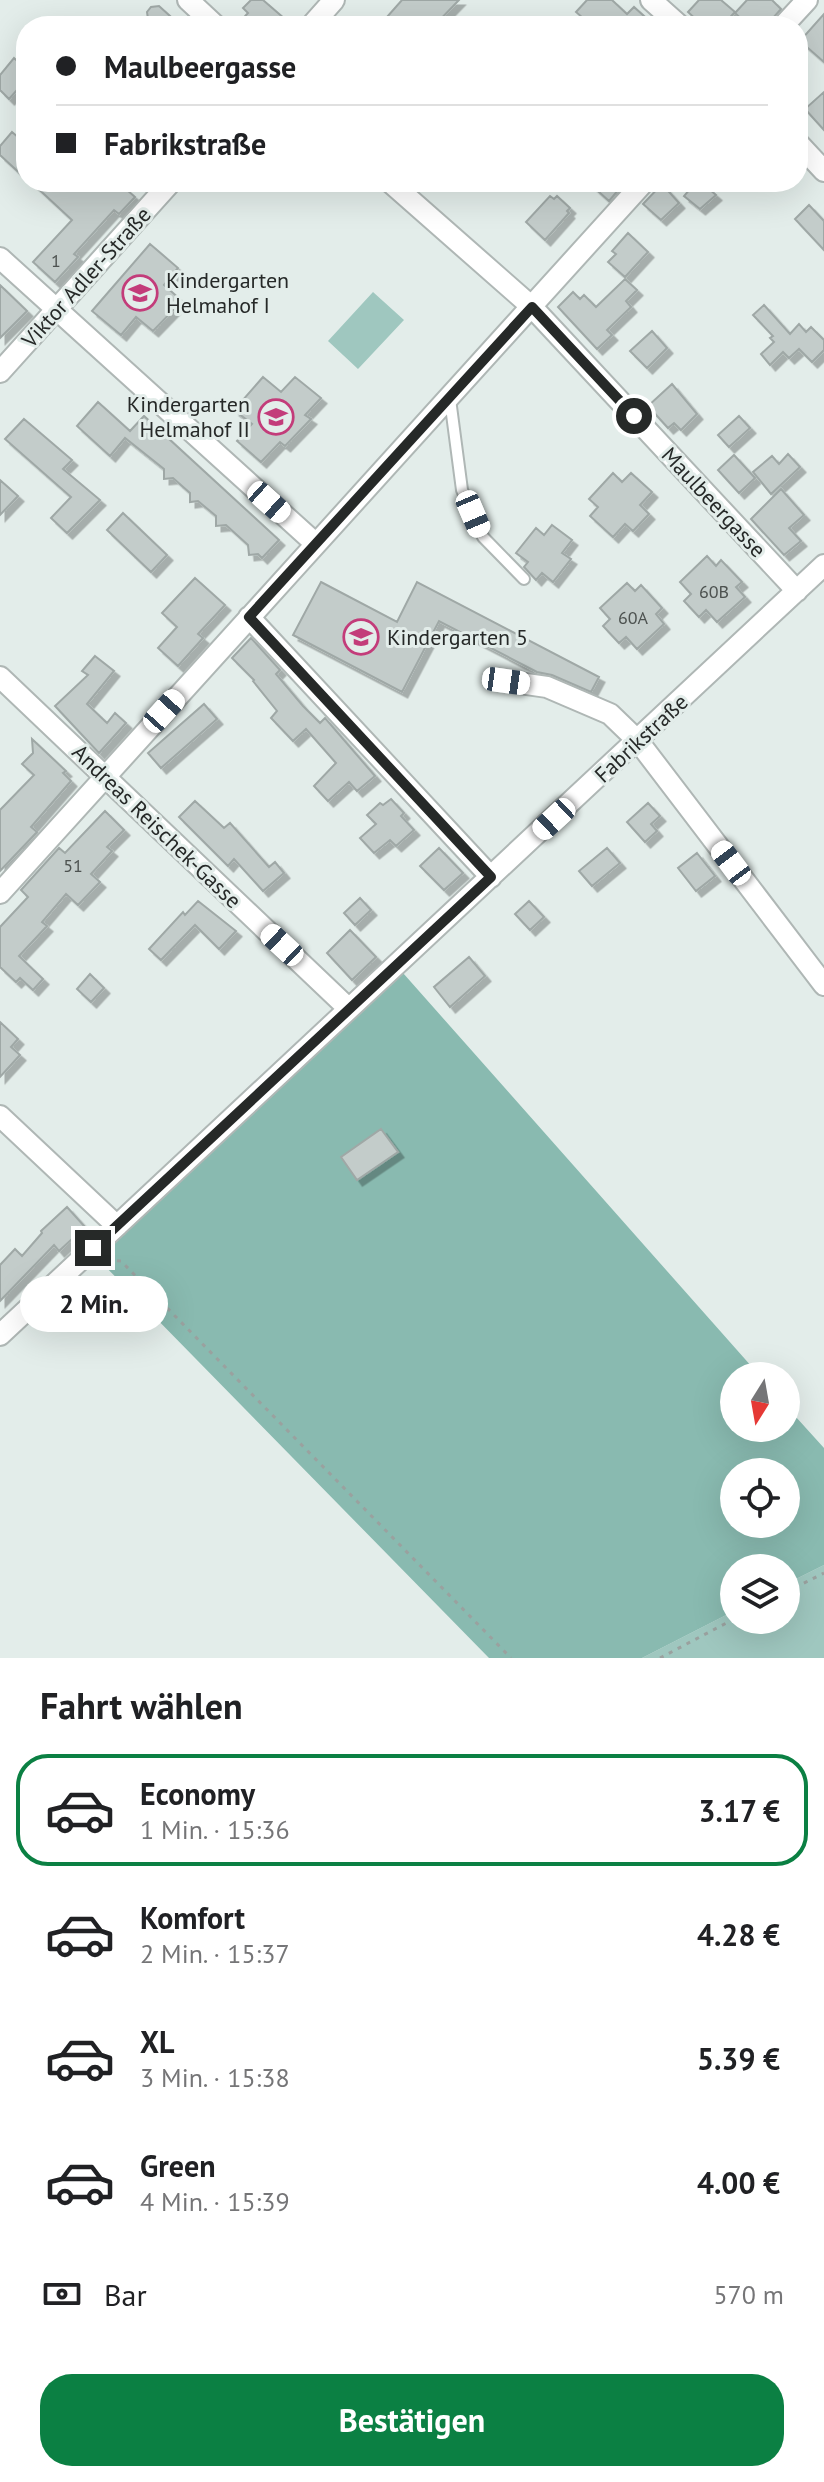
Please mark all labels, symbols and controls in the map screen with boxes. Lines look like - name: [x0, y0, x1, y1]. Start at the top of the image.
- text: Maulbeergasse: [104, 47, 296, 86]
- text: Fabrikstraße: [104, 124, 266, 163]
- street label: Viktor Adler-Straße: [15, 201, 157, 354]
- house number: 1: [51, 249, 61, 272]
- place label: Kindergarten Helmahof I: [166, 266, 289, 319]
- school or university icon: Kindergarten Helmahof I: [121, 274, 159, 312]
- place label: Kindergarten Helmahof II: [127, 390, 250, 443]
- school or university icon: Kindergarten Helmahof II: [257, 398, 295, 436]
- route start: [616, 398, 652, 434]
- street label: Maulbeergasse: [656, 441, 772, 563]
- car: [243, 477, 295, 527]
- car: [453, 487, 493, 541]
- house number: 60B: [699, 580, 729, 603]
- house number: 60A: [618, 606, 649, 629]
- school or university icon: Kindergarten 5: [342, 618, 380, 656]
- place label: Kindergarten 5: [387, 623, 528, 651]
- car: [481, 666, 531, 696]
- car: [139, 685, 189, 737]
- street label: Fabrikstraße: [589, 688, 693, 788]
- street label: Andreas Reischek-Gasse: [67, 738, 247, 914]
- car: [528, 794, 580, 844]
- car: [707, 837, 755, 889]
- house number: 51: [63, 854, 83, 877]
- car: [256, 920, 308, 970]
- route end: [75, 1230, 111, 1266]
- callout: 2 Min.: [19, 1276, 167, 1332]
- text: 2 Min.: [59, 1287, 129, 1320]
- north arrow: [720, 1362, 800, 1442]
- map controls: [720, 1362, 800, 1634]
- button: locate: [720, 1458, 800, 1538]
- button: layers: [720, 1554, 800, 1634]
- text: Fahrt wählen: [40, 1682, 243, 1729]
- icon: car: [44, 1774, 116, 1846]
- text: Economy: [140, 1774, 255, 1813]
- text: 3.17 €: [699, 1791, 780, 1830]
- text: 1 Min. · 15:36: [140, 1813, 290, 1846]
- icon: car: [44, 1898, 116, 1970]
- text: Komfort: [140, 1898, 245, 1937]
- text: 4.28 €: [697, 1915, 780, 1954]
- text: 2 Min. · 15:37: [140, 1937, 290, 1970]
- icon: car: [44, 2022, 116, 2094]
- text: XL: [140, 2022, 174, 2061]
- text: 5.39 €: [697, 2039, 780, 2078]
- text: 3 Min. · 15:38: [140, 2061, 290, 2094]
- icon: car: [44, 2146, 116, 2218]
- text: Green: [140, 2146, 215, 2185]
- text: 4.00 €: [697, 2163, 780, 2202]
- text: 4 Min. · 15:39: [140, 2185, 290, 2218]
- icon: cash: [40, 2272, 84, 2316]
- text: Bar: [104, 2275, 147, 2314]
- text: 570 m: [713, 2278, 784, 2311]
- button: Bestätigen: [40, 2374, 784, 2466]

